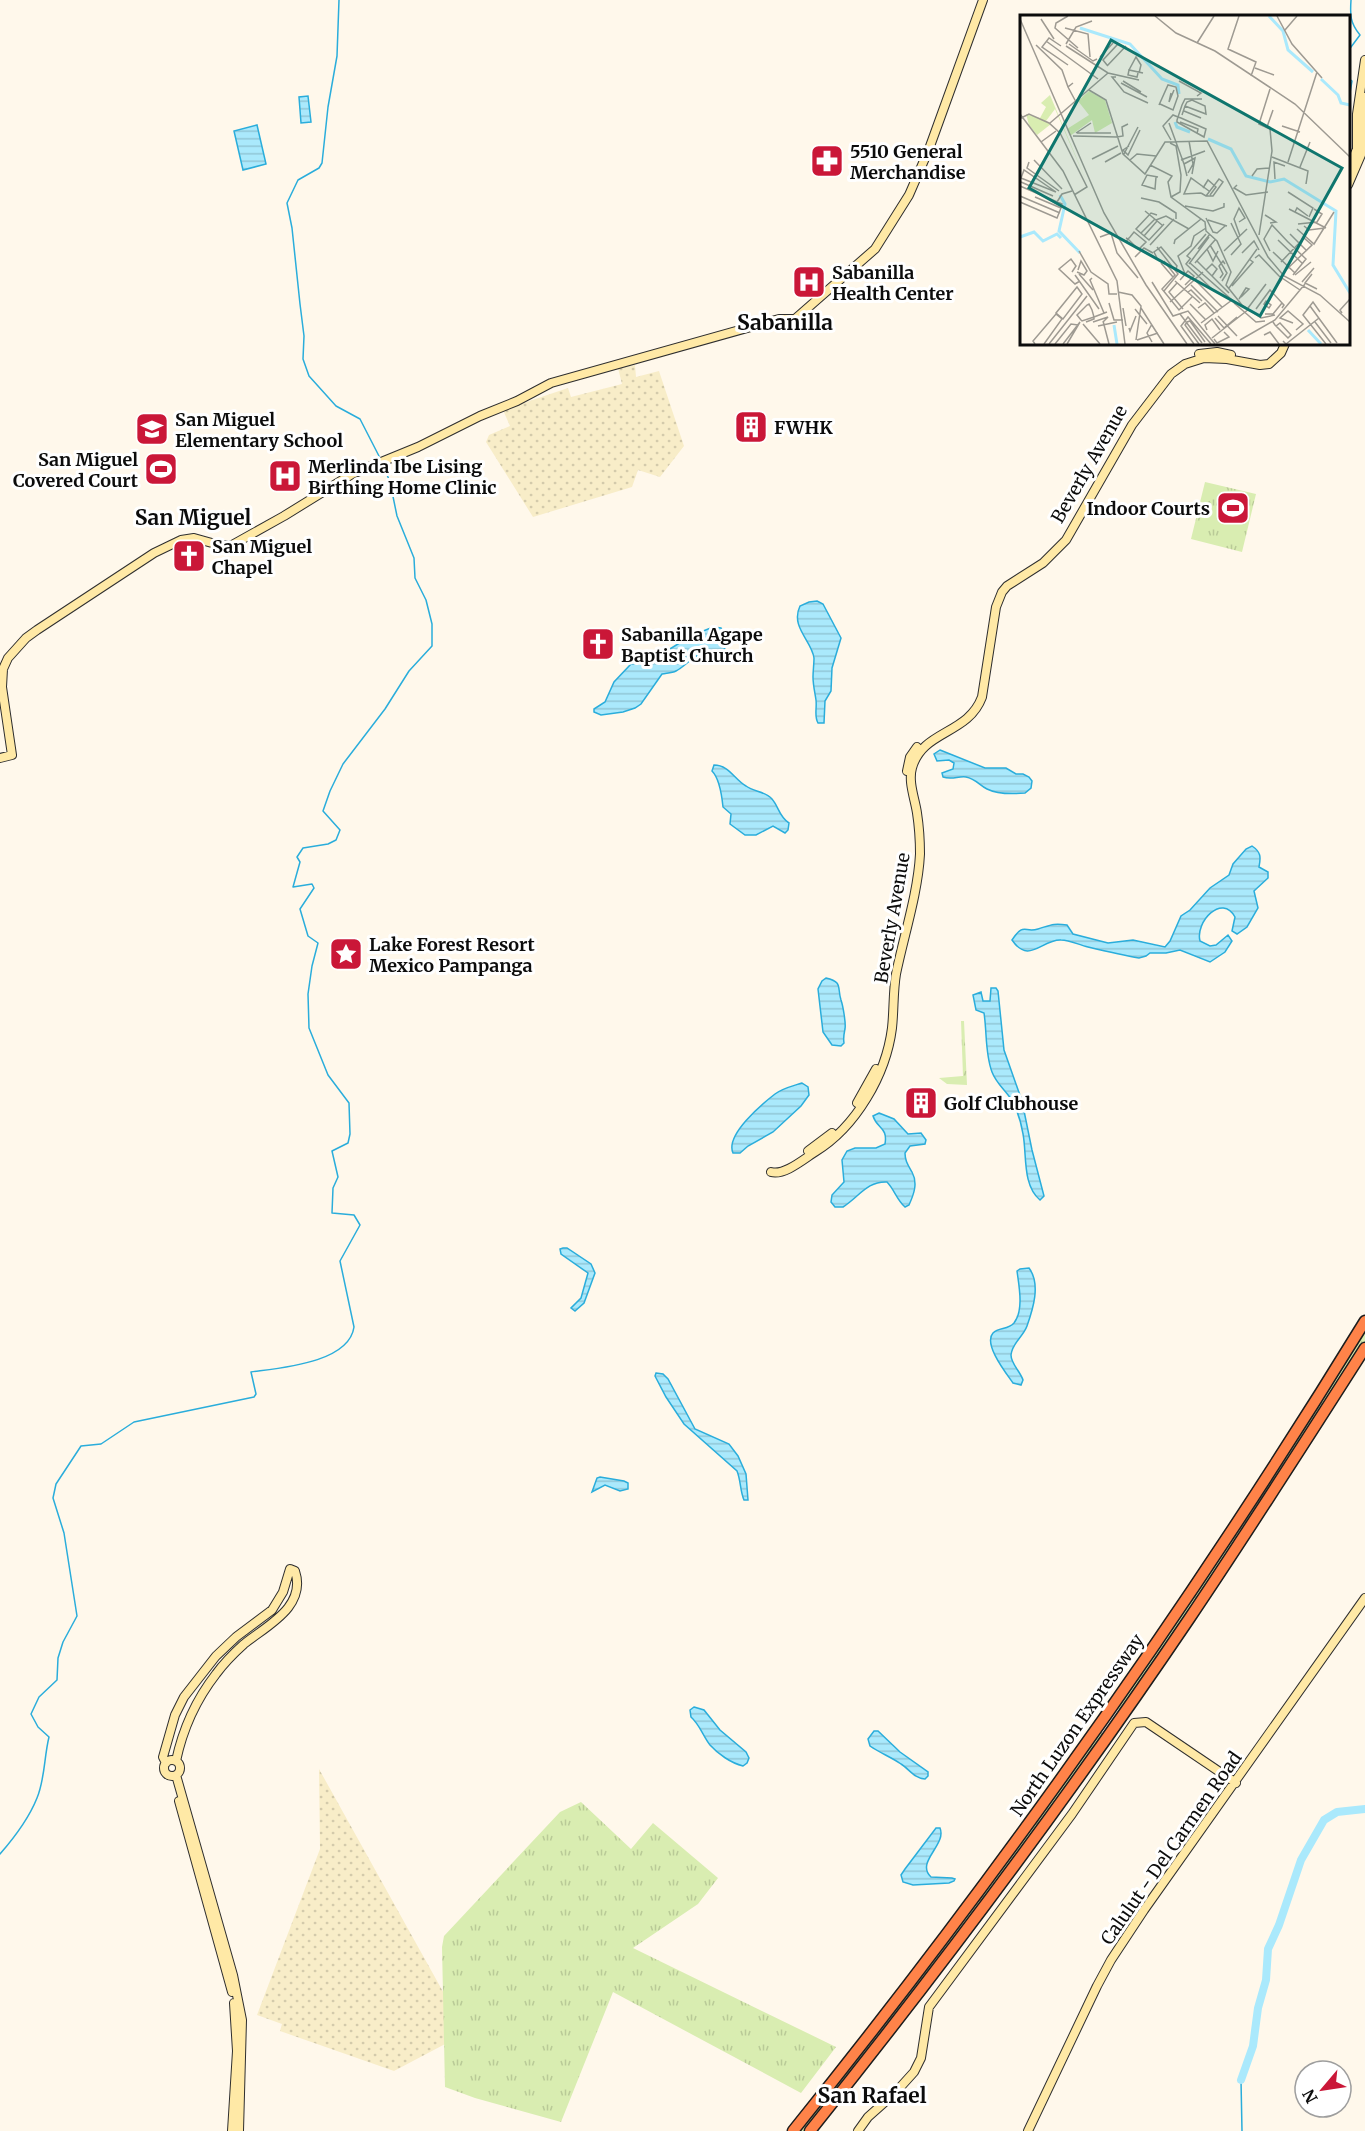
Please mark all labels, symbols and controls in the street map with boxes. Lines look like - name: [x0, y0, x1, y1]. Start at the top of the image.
- inset map: [1020, 15, 1350, 345]
- place label: 5510 General Merchandise: [850, 140, 966, 184]
- pharmacy icon: 5510 General Merchandise: [809, 143, 845, 179]
- place label: Sabanilla Health Center: [832, 261, 954, 305]
- hospital icon: Sabanilla Health Center: [791, 264, 827, 300]
- district label: Sabanilla: [737, 309, 833, 336]
- street label: Beverly Avenue: [1046, 401, 1132, 527]
- place label: San Miguel Elementary School: [175, 408, 343, 452]
- building icon: FWHK: [733, 409, 769, 445]
- school or university icon: San Miguel Elementary School: [134, 411, 170, 447]
- place label: FWHK: [774, 416, 833, 439]
- place label: San Miguel Covered Court: [13, 448, 139, 492]
- sports icon: San Miguel Covered Court: [143, 451, 179, 487]
- place label: Merlinda Ibe Lising Birthing Home Clinic: [308, 455, 496, 499]
- hospital icon: Merlinda Ibe Lising Birthing Home Clinic: [267, 458, 303, 494]
- sports icon: Indoor Courts: [1215, 490, 1251, 526]
- place label: Indoor Courts: [1086, 497, 1210, 520]
- district label: San Miguel: [135, 504, 252, 531]
- place label: San Miguel Chapel: [212, 535, 312, 579]
- church icon: San Miguel Chapel: [171, 538, 207, 574]
- place label: Sabanilla Agape Baptist Church: [621, 623, 763, 667]
- church icon: Sabanilla Agape Baptist Church: [580, 626, 616, 662]
- street label: Beverly Avenue: [869, 851, 915, 985]
- place label: Lake Forest Resort Mexico Pampanga: [369, 933, 535, 977]
- place icon: Lake Forest Resort Mexico Pampanga: [328, 936, 364, 972]
- building icon: Golf Clubhouse: [903, 1085, 939, 1121]
- place label: Golf Clubhouse: [944, 1092, 1079, 1115]
- street label: North Luzon Expressway: [1005, 1629, 1149, 1821]
- street label: Calulut - Del Carmen Road: [1095, 1747, 1247, 1949]
- north arrow: [1293, 2059, 1353, 2119]
- district label: San Rafael: [818, 2082, 927, 2109]
- text: N: [1298, 2086, 1322, 2107]

